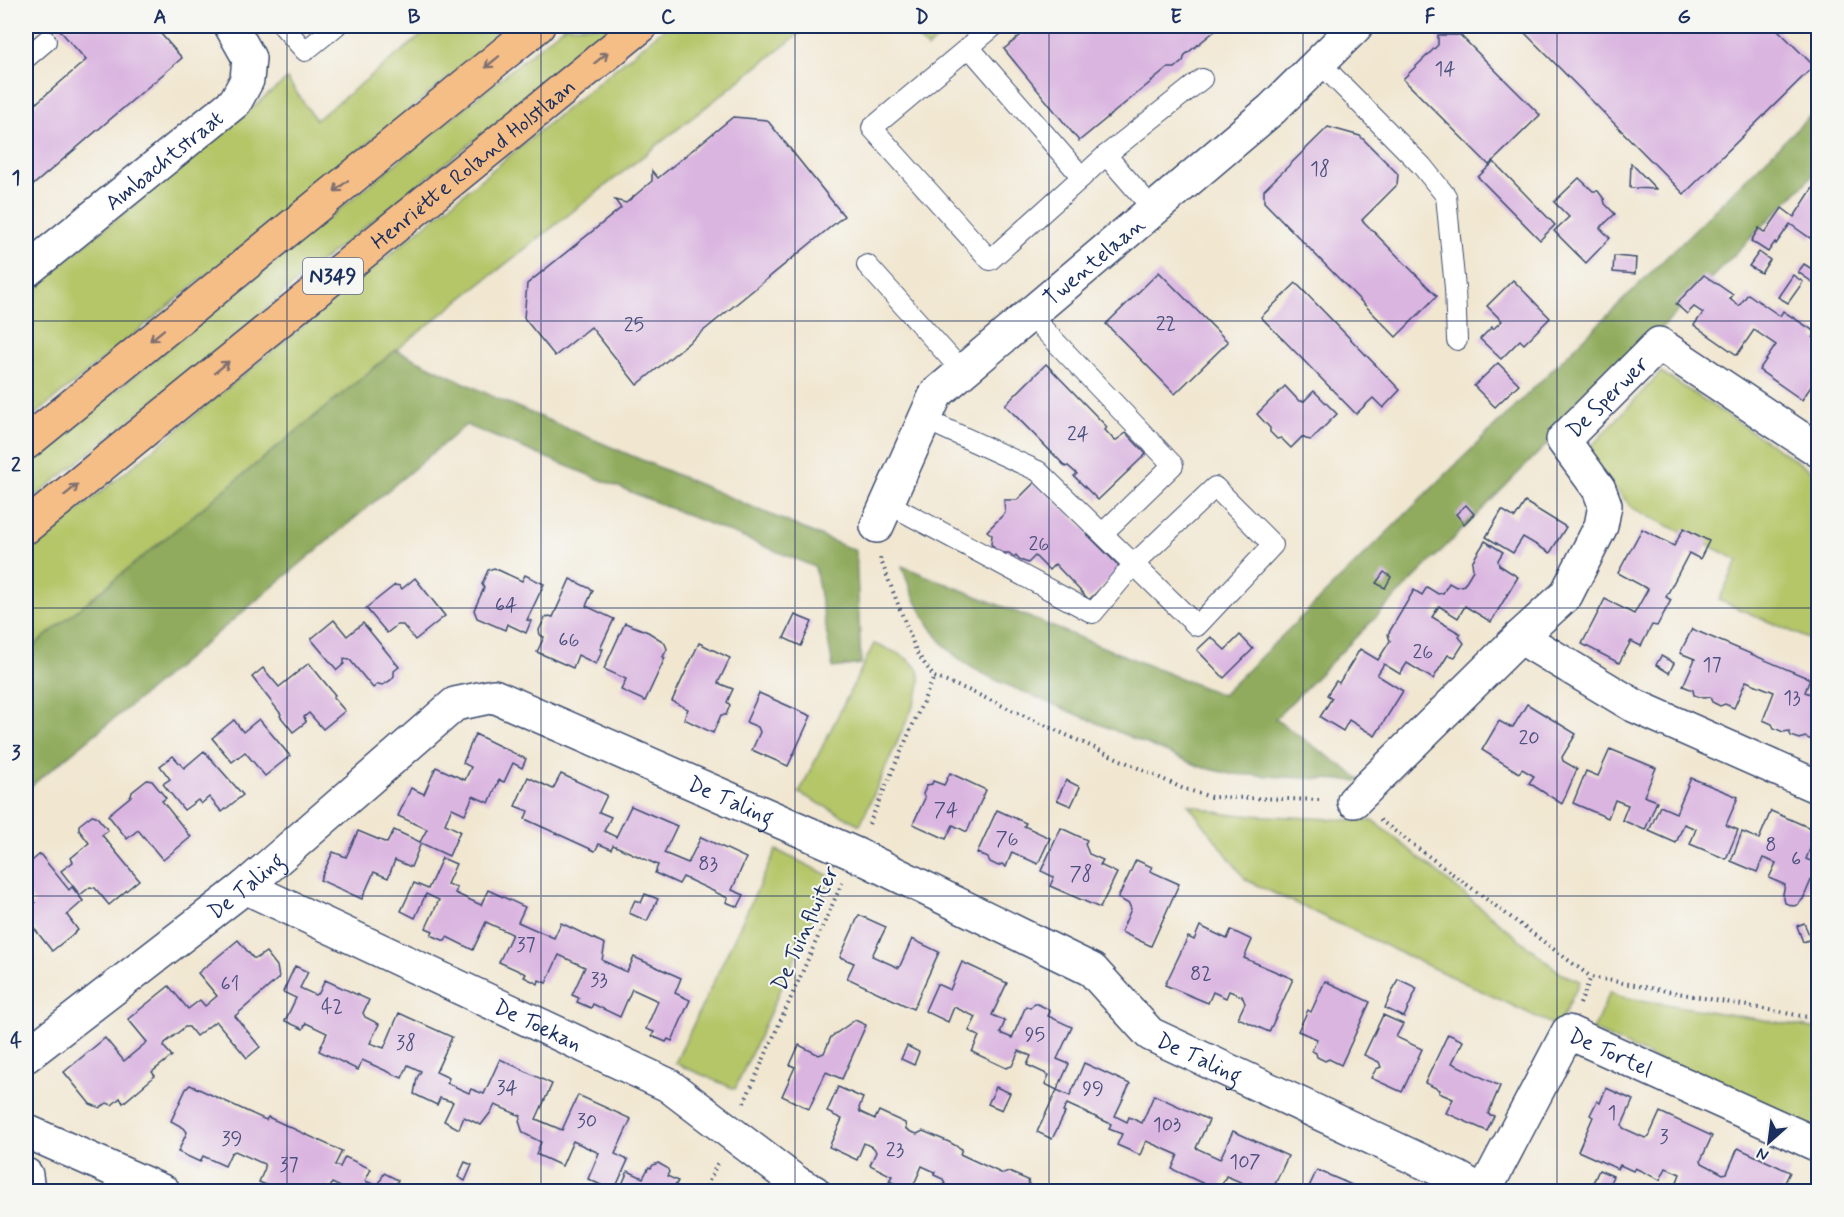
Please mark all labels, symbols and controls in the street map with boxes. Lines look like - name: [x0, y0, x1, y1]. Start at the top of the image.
- text: A: [153, 4, 167, 31]
- text: B: [408, 4, 421, 31]
- text: C: [661, 4, 676, 31]
- text: D: [915, 4, 929, 31]
- text: E: [1170, 4, 1182, 31]
- text: F: [1425, 4, 1436, 31]
- text: G: [1677, 4, 1691, 31]
- one-way arrow: [593, 51, 608, 65]
- one-way arrow: [484, 56, 500, 69]
- house number: 14: [1434, 56, 1456, 83]
- street label: Henriëtte Roland Holstlaan: [366, 73, 582, 256]
- street label: Ambachtstraat: [100, 105, 230, 217]
- house number: 18: [1310, 156, 1330, 183]
- text: 1: [12, 165, 20, 192]
- one-way arrow: [333, 179, 349, 192]
- street label: Twentelaan: [1038, 211, 1151, 313]
- road number: N349: [303, 258, 363, 294]
- house number: 22: [1156, 311, 1176, 338]
- house number: 25: [624, 312, 644, 339]
- one-way arrow: [150, 329, 166, 342]
- street label: De Sperwer: [1561, 350, 1656, 445]
- one-way arrow: [214, 360, 230, 373]
- house number: 24: [1067, 421, 1089, 448]
- text: 2: [11, 452, 21, 479]
- one-way arrow: [63, 483, 78, 497]
- house number: 26: [1029, 531, 1049, 558]
- house number: 64: [495, 592, 517, 619]
- house number: 66: [558, 627, 580, 654]
- house number: 26: [1413, 639, 1433, 666]
- house number: 17: [1703, 652, 1722, 679]
- house number: 13: [1783, 685, 1801, 712]
- house number: 20: [1518, 725, 1540, 752]
- text: 3: [11, 740, 21, 767]
- street label: De Taling: [683, 771, 778, 835]
- house number: 74: [934, 797, 958, 824]
- house number: 76: [995, 826, 1019, 853]
- house number: 8: [1765, 832, 1777, 859]
- house number: 6: [1791, 846, 1801, 873]
- street label: De Taling: [203, 847, 293, 927]
- house number: 83: [698, 851, 718, 878]
- street label: De Tuinfluiter: [766, 861, 846, 995]
- house number: 78: [1069, 861, 1093, 888]
- house number: 37: [516, 932, 536, 959]
- house number: 82: [1190, 961, 1212, 988]
- house number: 33: [590, 967, 608, 994]
- house number: 61: [221, 971, 239, 998]
- house number: 42: [321, 994, 343, 1021]
- street label: De Toekan: [489, 994, 586, 1059]
- house number: 95: [1025, 1022, 1045, 1049]
- street label: De Tortel: [1564, 1022, 1656, 1084]
- street label: De Taling: [1152, 1027, 1246, 1094]
- text: 4: [10, 1028, 22, 1055]
- house number: 38: [396, 1030, 416, 1057]
- house number: 34: [496, 1075, 518, 1102]
- house number: 99: [1082, 1076, 1104, 1103]
- house number: 1: [1608, 1100, 1616, 1127]
- house number: 30: [577, 1108, 597, 1135]
- house number: 103: [1153, 1112, 1181, 1139]
- north arrow: [1739, 1112, 1799, 1172]
- house number: 3: [1659, 1124, 1669, 1151]
- house number: 39: [222, 1126, 242, 1153]
- house number: 23: [886, 1137, 904, 1164]
- text: N: [1753, 1142, 1772, 1166]
- house number: 107: [1229, 1149, 1261, 1176]
- house number: 37: [279, 1152, 299, 1179]

